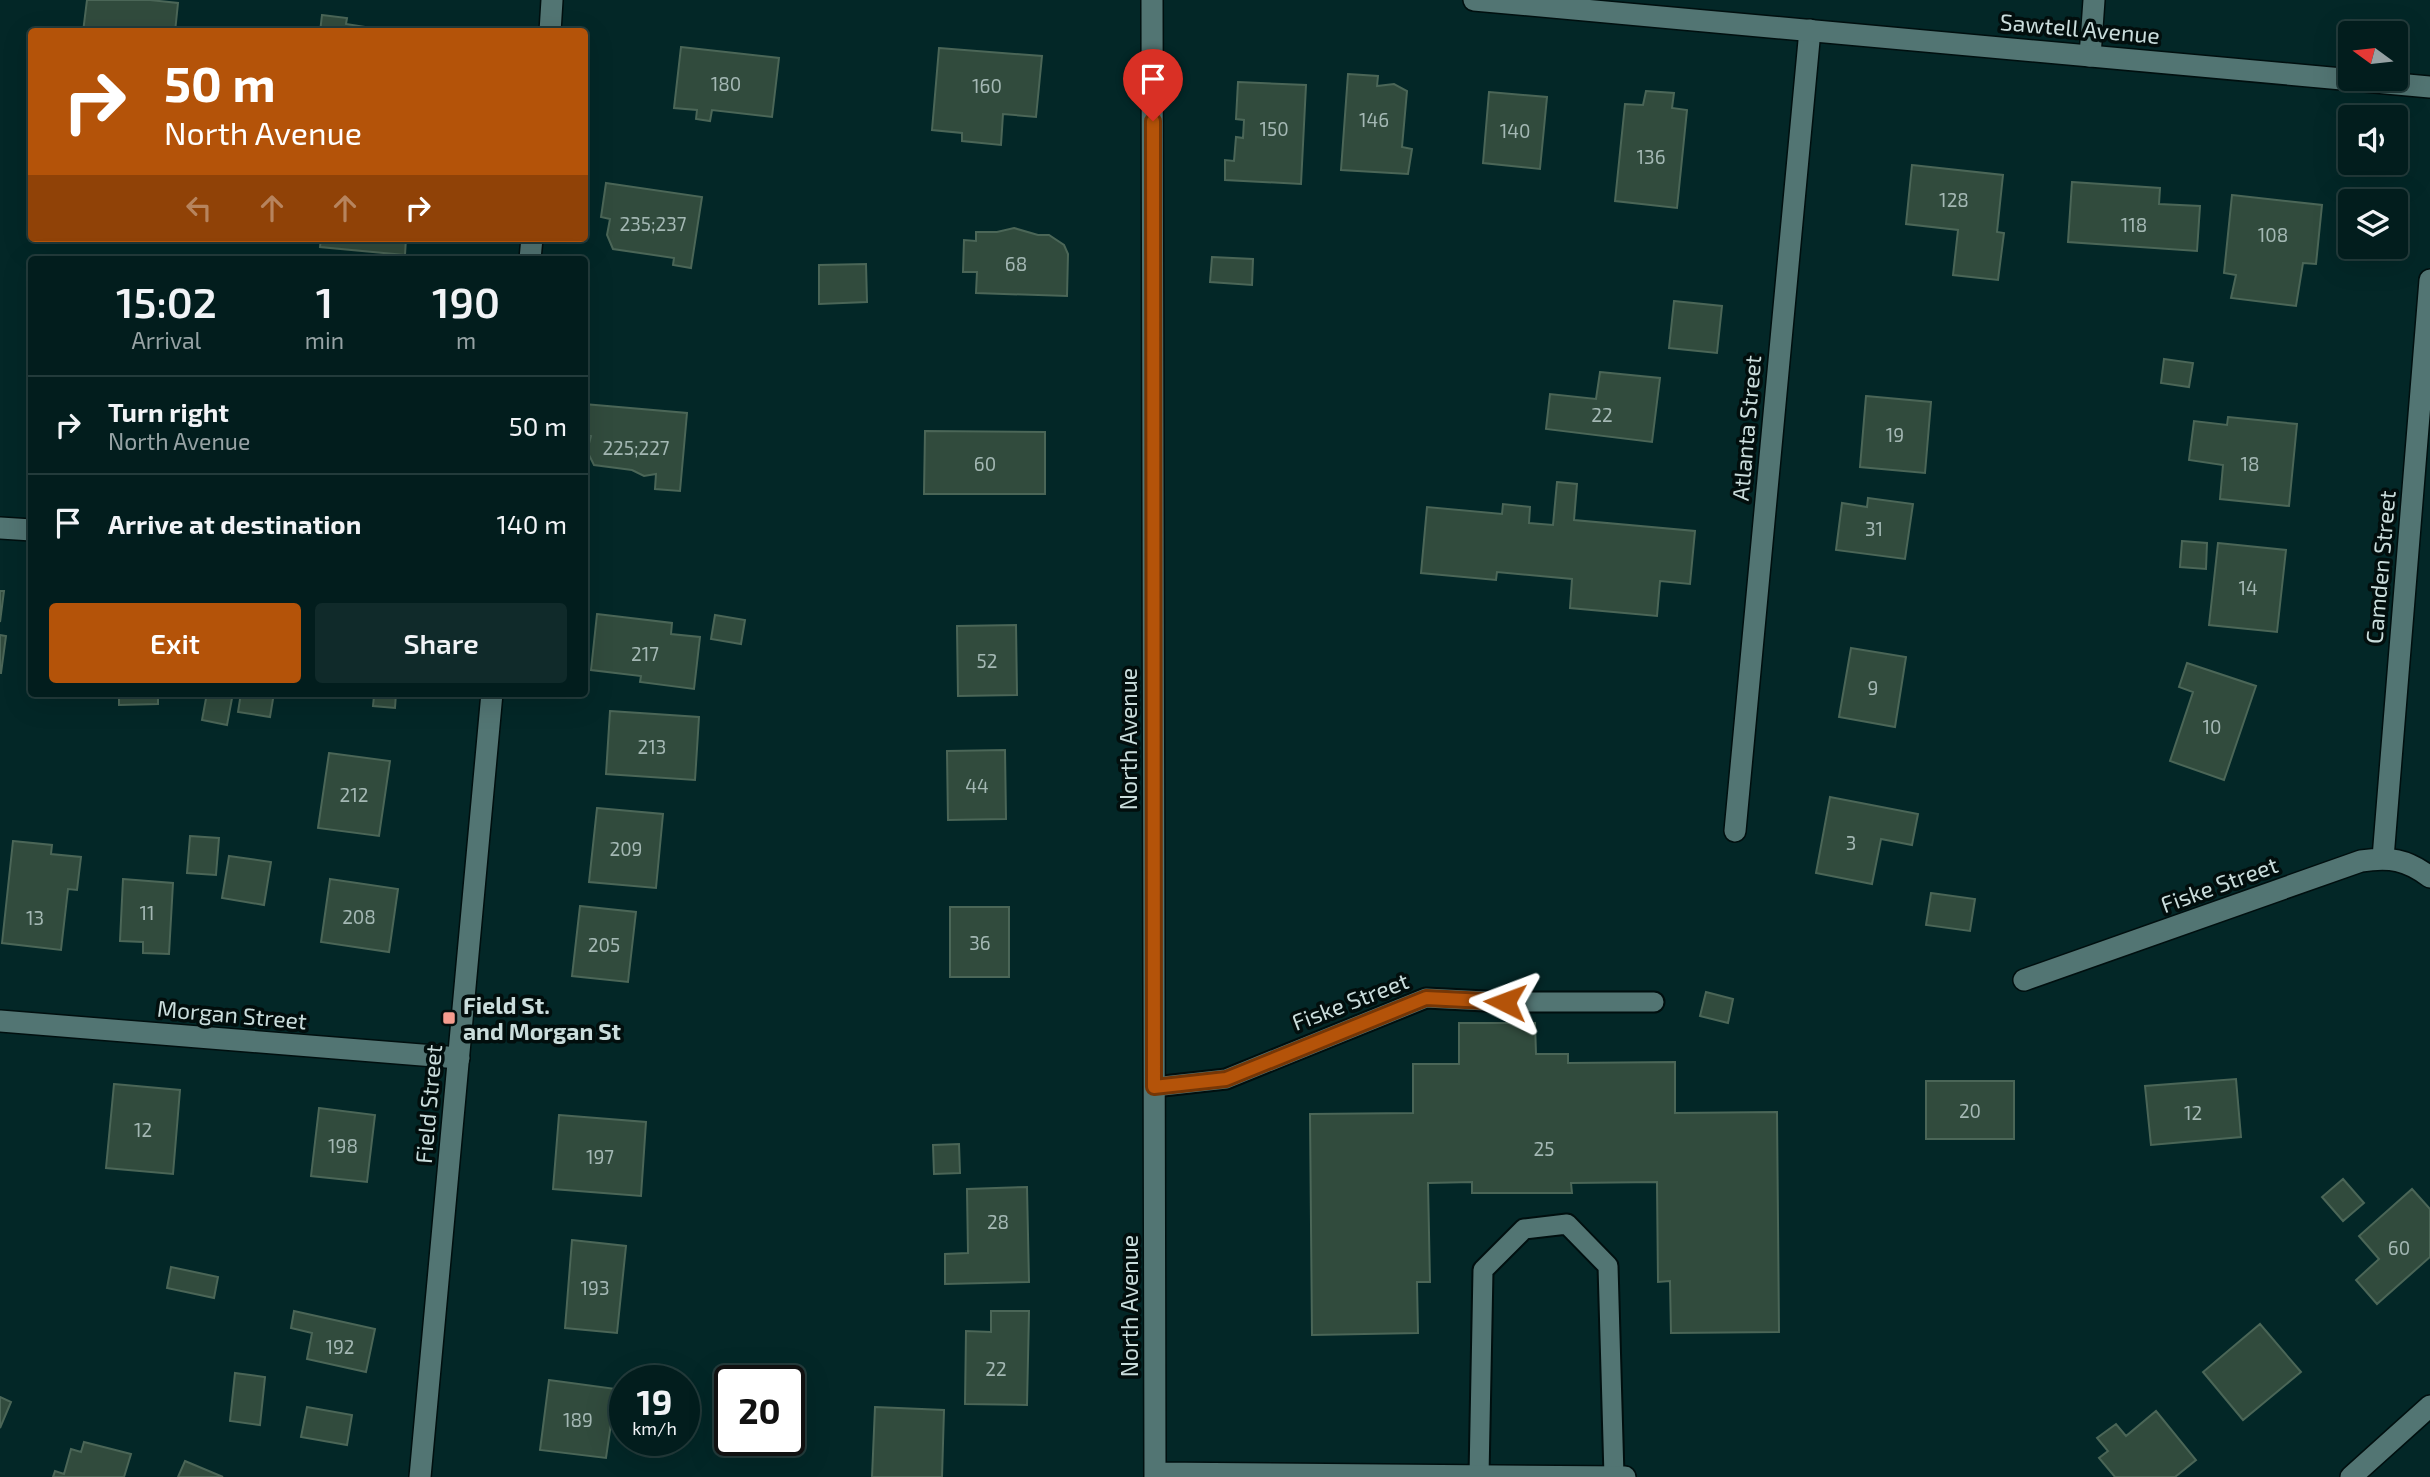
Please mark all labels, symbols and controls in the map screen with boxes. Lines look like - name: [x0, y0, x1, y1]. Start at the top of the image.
- street label: Sawtell Avenue: [1999, 7, 2161, 49]
- north arrow: [2338, 21, 2408, 91]
- map controls: [2338, 21, 2408, 259]
- pin: [1123, 49, 1183, 121]
- text: 50 m: [164, 53, 276, 112]
- icon: right: [49, 56, 140, 147]
- icon: arrive: [1134, 60, 1172, 98]
- house number: 180: [711, 72, 741, 95]
- house number: 160: [972, 74, 1002, 97]
- button: sound: [2338, 105, 2408, 175]
- house number: 146: [1359, 108, 1389, 131]
- text: North Avenue: [164, 113, 362, 151]
- house number: 150: [1259, 117, 1289, 140]
- house number: 140: [1500, 119, 1530, 142]
- house number: 136: [1637, 145, 1666, 168]
- house number: 128: [1939, 188, 1969, 211]
- icon: left: [180, 189, 218, 227]
- icon: ahead: [253, 189, 291, 227]
- icon: ahead: [326, 189, 364, 227]
- icon: right: [399, 189, 437, 227]
- button: layers: [2338, 189, 2408, 259]
- house number: 235;237: [620, 212, 687, 235]
- house number: 118: [2121, 213, 2147, 236]
- house number: 108: [2258, 223, 2288, 246]
- house number: 68: [1005, 252, 1027, 275]
- text: 15:02: [116, 276, 217, 326]
- text: 1: [316, 276, 333, 326]
- text: 190: [432, 276, 500, 326]
- text: Arrival: [131, 326, 201, 354]
- text: min: [305, 326, 344, 354]
- text: m: [456, 326, 476, 354]
- street label: Atlanta Street: [1726, 354, 1766, 502]
- text: Turn right: [108, 396, 229, 427]
- house number: 22: [1591, 403, 1613, 426]
- icon: right: [49, 406, 87, 444]
- text: 50 m: [509, 410, 567, 441]
- house number: 19: [1886, 423, 1904, 446]
- text: North Avenue: [108, 427, 250, 455]
- house number: 225;227: [602, 436, 670, 459]
- house number: 60: [974, 452, 996, 475]
- house number: 18: [2240, 452, 2260, 475]
- street label: Camden Street: [2359, 489, 2401, 645]
- icon: arrive: [49, 504, 87, 542]
- text: Arrive at destination: [108, 508, 361, 539]
- text: 140 m: [496, 508, 567, 539]
- house number: 31: [1865, 517, 1883, 540]
- house number: 14: [2238, 576, 2258, 599]
- button: Exit: [49, 603, 301, 683]
- button: Share: [315, 603, 567, 683]
- house number: 217: [631, 642, 659, 665]
- house number: 52: [977, 649, 997, 672]
- street label: North Avenue: [1114, 668, 1142, 810]
- house number: 9: [1868, 676, 1878, 699]
- house number: 10: [2202, 715, 2222, 738]
- house number: 213: [638, 735, 666, 758]
- house number: 44: [965, 774, 989, 797]
- house number: 212: [340, 783, 368, 806]
- house number: 3: [1846, 831, 1856, 854]
- house number: 209: [609, 837, 643, 860]
- street label: Fiske Street: [2157, 850, 2282, 918]
- house number: 11: [139, 901, 155, 924]
- house number: 208: [342, 905, 376, 928]
- house number: 13: [26, 906, 44, 929]
- house number: 36: [969, 931, 991, 954]
- house number: 205: [588, 933, 620, 956]
- position arrow: [1468, 965, 1542, 1039]
- street label: Fiske Street: [1288, 966, 1412, 1036]
- place label: Field St. and Morgan St: [463, 991, 621, 1045]
- street label: Morgan Street: [156, 994, 308, 1035]
- marker: Field St. and Morgan St: [441, 1010, 457, 1026]
- street label: Field Street: [409, 1043, 447, 1165]
- house number: 20: [1959, 1099, 1981, 1122]
- house number: 12: [2184, 1101, 2202, 1124]
- house number: 12: [134, 1118, 152, 1141]
- house number: 198: [328, 1134, 358, 1157]
- house number: 25: [1534, 1137, 1554, 1160]
- house number: 197: [586, 1145, 614, 1168]
- house number: 28: [987, 1210, 1009, 1233]
- street label: North Avenue: [1115, 1235, 1143, 1377]
- house number: 60: [2388, 1236, 2410, 1259]
- house number: 193: [581, 1276, 610, 1299]
- house number: 192: [325, 1335, 355, 1358]
- house number: 22: [985, 1357, 1007, 1380]
- speed limit sign: 20: [714, 1365, 805, 1456]
- text: 19: [637, 1380, 672, 1422]
- house number: 189: [563, 1408, 593, 1431]
- text: km/h: [632, 1417, 677, 1439]

